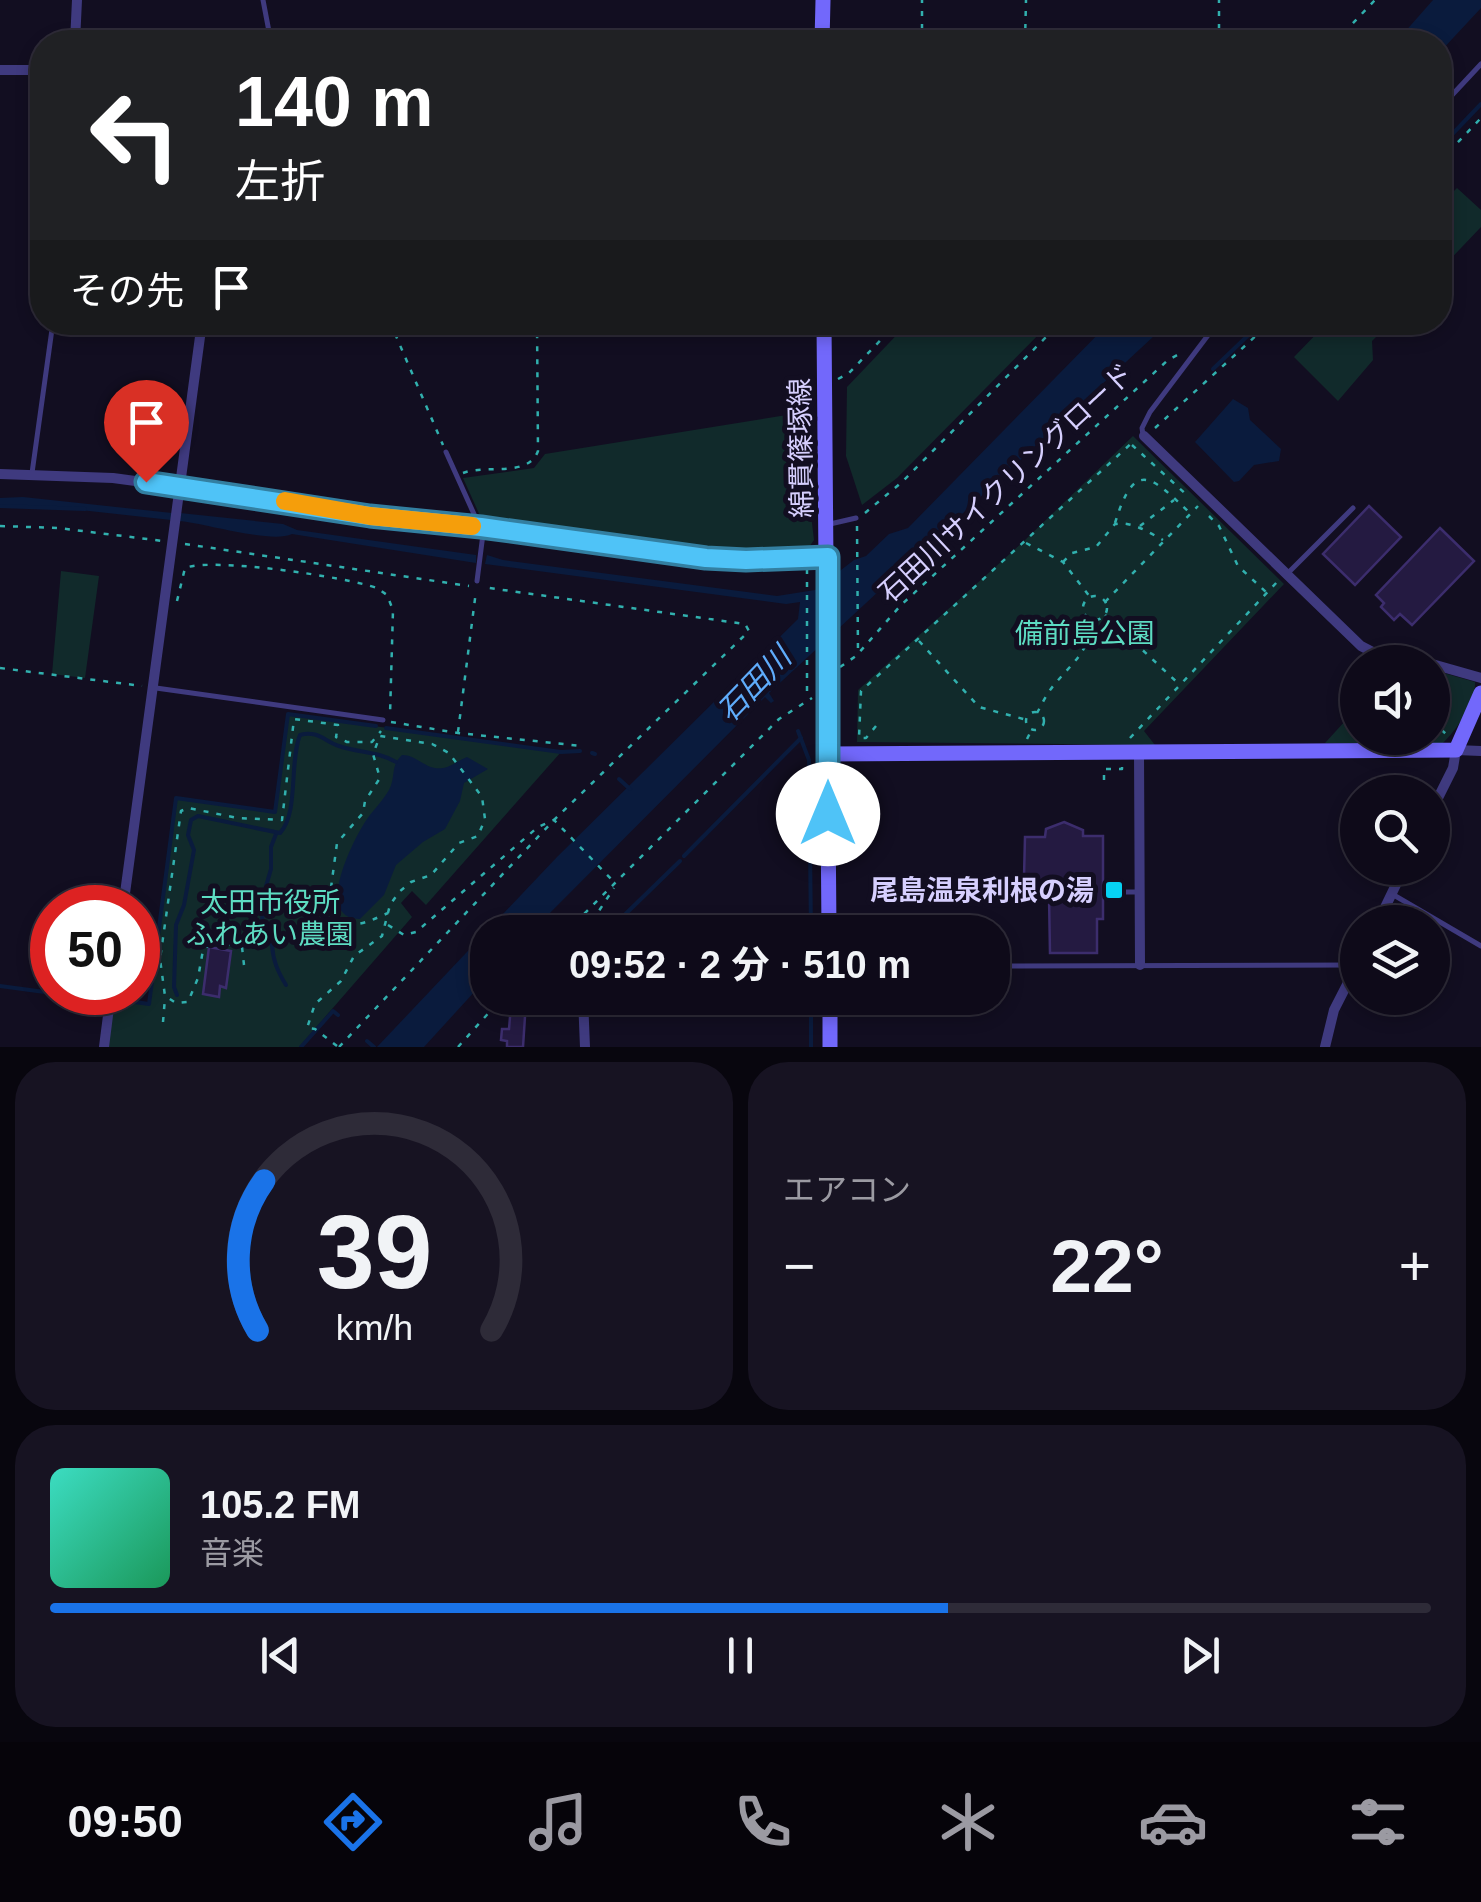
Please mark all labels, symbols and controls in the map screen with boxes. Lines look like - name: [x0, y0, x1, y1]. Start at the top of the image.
- text: 140 m: [235, 63, 433, 141]
- icon: left: [70, 70, 200, 200]
- text: 左折: [235, 156, 325, 207]
- icon: arrive: [204, 260, 259, 315]
- text: その先: [70, 270, 184, 312]
- street label: 石田川サイクリングロード: [873, 357, 1139, 609]
- street label: 綿貫篠塚線: [784, 378, 818, 518]
- pin: [104, 380, 189, 483]
- icon: arrive: [119, 395, 174, 450]
- park label: 備前島公園: [1015, 618, 1155, 649]
- water label: 石田川: [711, 638, 799, 728]
- map controls: [1340, 645, 1450, 1015]
- button: sound: [1340, 645, 1450, 755]
- position arrow: [776, 762, 880, 866]
- button: search: [1340, 775, 1450, 885]
- place label: 尾島温泉利根の湯: [870, 875, 1094, 906]
- marker: 尾島温泉利根の湯: [1103, 879, 1125, 901]
- speed limit sign: 50: [30, 885, 160, 1015]
- park label: 太田市役所 ふれあい農園: [186, 887, 354, 950]
- button: layers: [1340, 905, 1450, 1015]
- text: 09:52 · 2 分 · 510 m: [569, 944, 911, 986]
- text: エアコン: [783, 1172, 911, 1208]
- text: 39: [316, 1194, 432, 1310]
- text: 22°: [1050, 1224, 1164, 1308]
- text: −: [783, 1235, 815, 1297]
- text: +: [1399, 1235, 1431, 1297]
- text: km/h: [335, 1308, 413, 1348]
- text: 105.2 FM: [200, 1484, 361, 1526]
- text: 音楽: [200, 1535, 264, 1571]
- icon: previous: [253, 1628, 308, 1683]
- icon: pause: [713, 1628, 768, 1683]
- icon: next: [1173, 1628, 1228, 1683]
- icon: directions: [318, 1787, 388, 1857]
- icon: music: [523, 1787, 593, 1857]
- icon: phone: [728, 1787, 798, 1857]
- icon: climate: [933, 1787, 1003, 1857]
- icon: car: [1138, 1787, 1208, 1857]
- icon: filters: [1343, 1787, 1413, 1857]
- text: 09:50: [68, 1796, 183, 1847]

